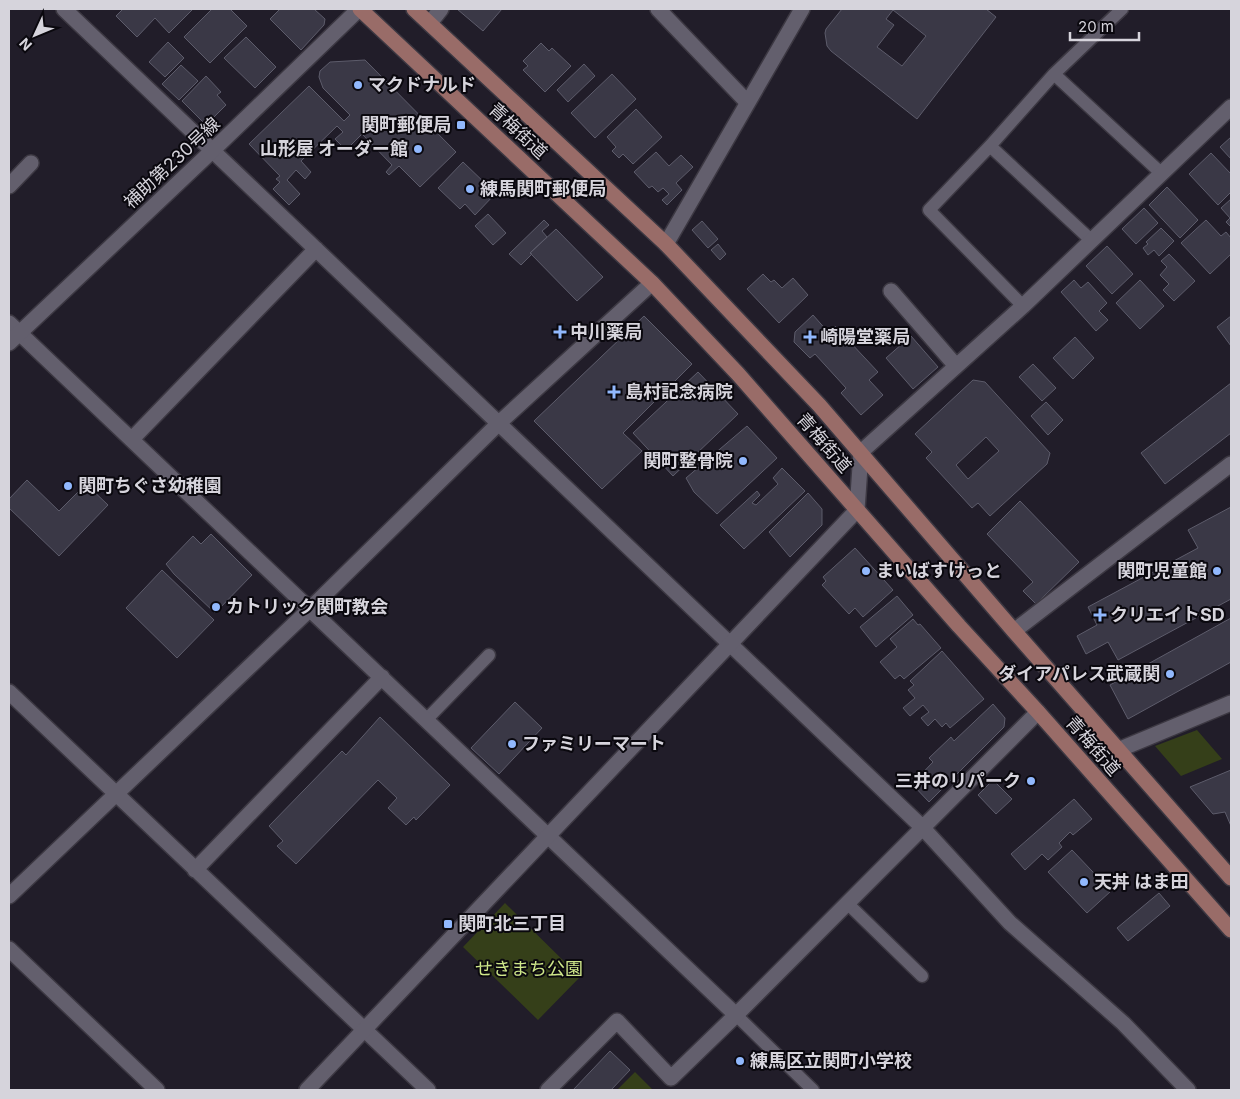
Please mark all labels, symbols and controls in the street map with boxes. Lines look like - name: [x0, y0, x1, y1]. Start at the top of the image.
- north arrow: [10, 10, 60, 60]
- scale bar: [1070, 10, 1139, 42]
- text: 20 m: [1078, 17, 1114, 36]
- text: N: [15, 35, 35, 54]
- place label: マクドナルド: [368, 74, 476, 95]
- marker: マクドナルド: [352, 79, 364, 91]
- street label: 青梅街道: [485, 98, 552, 163]
- street label: 補助第230号線: [119, 113, 224, 212]
- place label: 関町郵便局: [361, 114, 451, 135]
- marker: 関町郵便局: [455, 119, 467, 131]
- place label: 山形屋 オーダー館: [260, 138, 408, 159]
- marker: 山形屋 オーダー館: [412, 143, 424, 155]
- place label: 練馬関町郵便局: [480, 178, 606, 199]
- marker: 練馬関町郵便局: [464, 183, 476, 195]
- place label: 中川薬局: [570, 321, 642, 342]
- marker: 中川薬局: [554, 326, 566, 338]
- place label: 崎陽堂薬局: [820, 326, 910, 347]
- marker: 崎陽堂薬局: [804, 331, 816, 343]
- place label: 島村記念病院: [625, 381, 733, 402]
- marker: 島村記念病院: [607, 385, 621, 399]
- street label: 青梅街道: [793, 409, 856, 477]
- place label: 関町整骨院: [643, 450, 733, 471]
- marker: 関町整骨院: [737, 455, 749, 467]
- place label: 関町ちぐさ幼稚園: [78, 475, 222, 496]
- marker: 関町ちぐさ幼稚園: [62, 480, 74, 492]
- place label: まいばすけっと: [876, 560, 1002, 581]
- place label: 関町児童館: [1117, 560, 1207, 581]
- marker: まいばすけっと: [860, 565, 872, 577]
- marker: 関町児童館: [1211, 565, 1223, 577]
- place label: カトリック関町教会: [226, 596, 388, 617]
- marker: カトリック関町教会: [210, 601, 222, 613]
- place label: クリエイトSD: [1110, 604, 1225, 625]
- marker: クリエイトSD: [1094, 609, 1106, 621]
- place label: ダイアパレス武蔵関: [998, 663, 1160, 684]
- marker: ダイアパレス武蔵関: [1164, 668, 1176, 680]
- street label: 青梅街道: [1062, 712, 1125, 780]
- place label: ファミリーマート: [522, 733, 666, 754]
- marker: ファミリーマート: [506, 738, 518, 750]
- place label: 三井のリパーク: [895, 770, 1021, 791]
- marker: 三井のリパーク: [1025, 775, 1037, 787]
- place label: 天丼 はま田: [1094, 871, 1188, 892]
- marker: 天丼 はま田: [1078, 876, 1090, 888]
- place label: 関町北三丁目: [458, 913, 566, 934]
- marker: 関町北三丁目: [442, 918, 454, 930]
- park label: せきまち公園: [475, 958, 583, 979]
- place label: 練馬区立関町小学校: [750, 1050, 912, 1071]
- marker: 練馬区立関町小学校: [734, 1055, 746, 1067]

